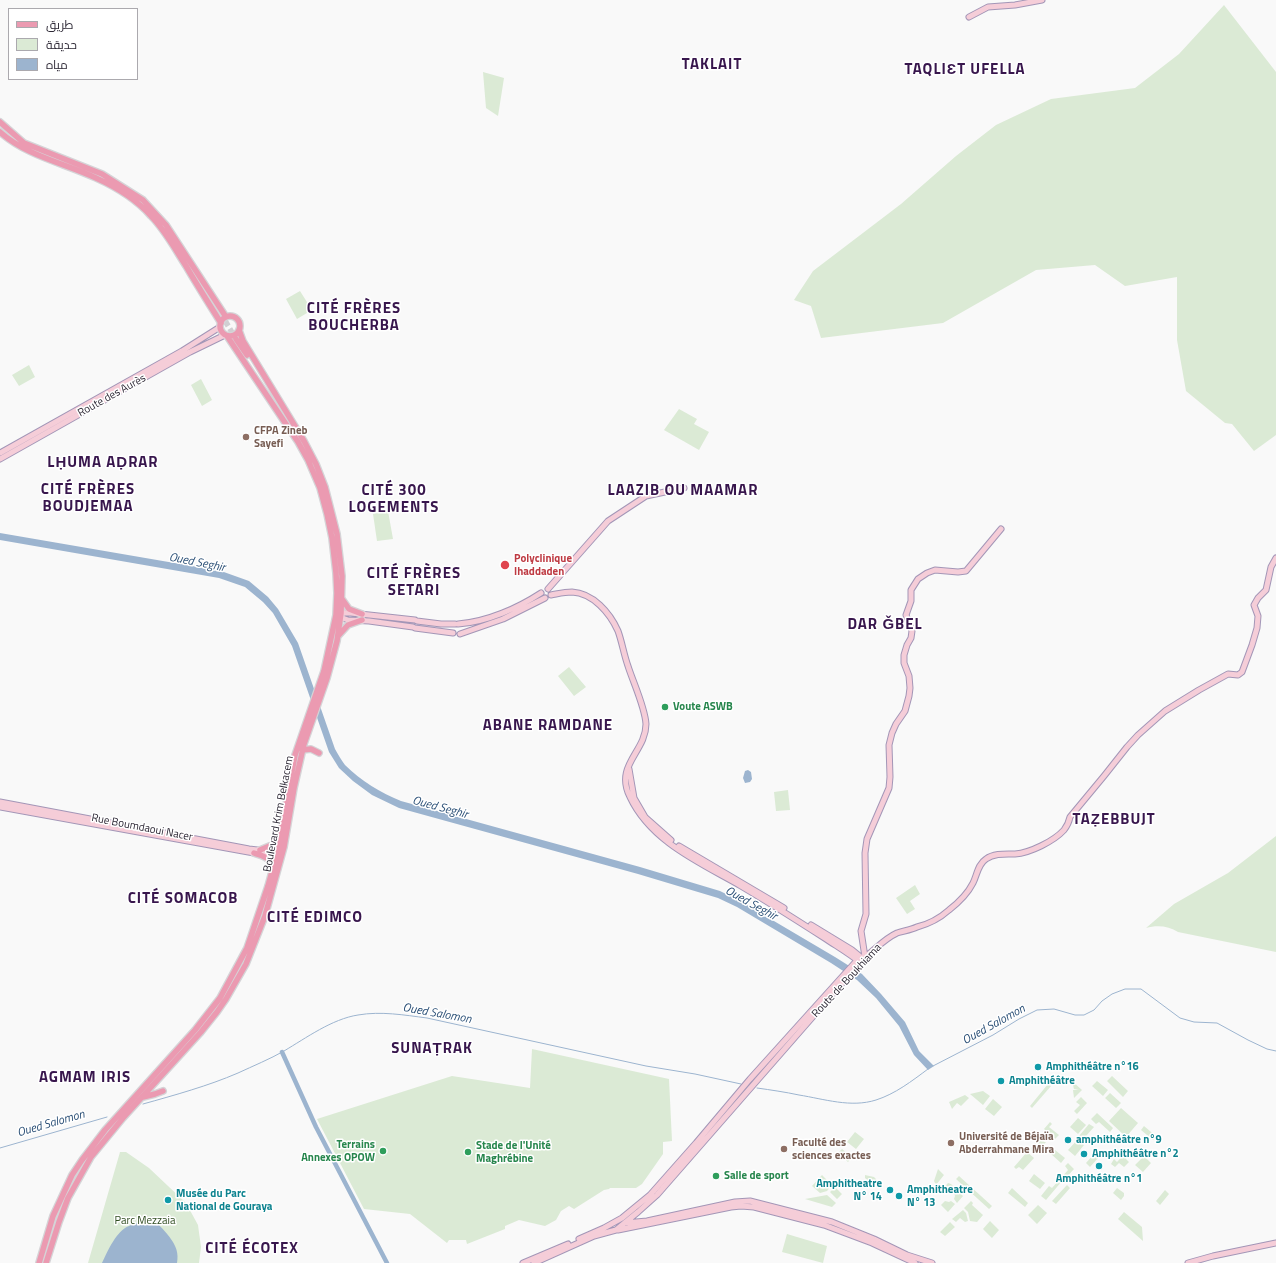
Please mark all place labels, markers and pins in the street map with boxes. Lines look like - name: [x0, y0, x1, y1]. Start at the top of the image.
- place label: CFPA Zineb Sayefi: [254, 424, 307, 450]
- marker: CFPA Zineb Sayefi: [241, 432, 251, 442]
- place label: Polyclinique Ihaddaden: [514, 552, 572, 578]
- marker: Polyclinique Ihaddaden: [499, 559, 511, 571]
- place label: Voute ASWB: [673, 700, 733, 714]
- marker: Voute ASWB: [660, 702, 670, 712]
- place label: Amphithéâtre n°16: [1046, 1060, 1139, 1074]
- marker: Amphithéâtre n°16: [1033, 1062, 1043, 1072]
- place label: Amphithéâtre: [1009, 1074, 1075, 1088]
- marker: Amphithéâtre: [996, 1076, 1006, 1086]
- place label: Université de Béjaïa Abderrahmane Mira: [959, 1130, 1054, 1156]
- place label: amphithéâtre n°9: [1076, 1133, 1162, 1147]
- marker: amphithéâtre n°9: [1063, 1135, 1073, 1145]
- place label: Faculté des sciences exactes: [792, 1136, 871, 1162]
- place label: Terrains Annexes OPOW: [301, 1138, 375, 1164]
- marker: Université de Béjaïa Abderrahmane Mira: [946, 1138, 956, 1148]
- place label: Stade de l'Unité Maghrébine: [476, 1139, 551, 1165]
- marker: Faculté des sciences exactes: [779, 1144, 789, 1154]
- marker: Terrains Annexes OPOW: [378, 1146, 388, 1156]
- marker: Stade de l'Unité Maghrébine: [463, 1147, 473, 1157]
- place label: Amphithéâtre n°2: [1092, 1147, 1179, 1161]
- marker: Amphithéâtre n°2: [1079, 1149, 1089, 1159]
- marker: Amphithéâtre n°1: [1094, 1161, 1104, 1171]
- place label: Salle de sport: [724, 1169, 789, 1183]
- marker: Salle de sport: [711, 1171, 721, 1181]
- place label: Amphithéâtre n°1: [1056, 1172, 1142, 1186]
- place label: Amphitheatre N° 14: [816, 1177, 882, 1203]
- place label: Amphitheatre N° 13: [907, 1183, 973, 1209]
- marker: Amphitheatre N° 14: [885, 1185, 895, 1195]
- place label: Musée du Parc National de Gouraya: [176, 1187, 272, 1213]
- marker: Amphitheatre N° 13: [894, 1191, 904, 1201]
- marker: Musée du Parc National de Gouraya: [163, 1195, 173, 1205]

